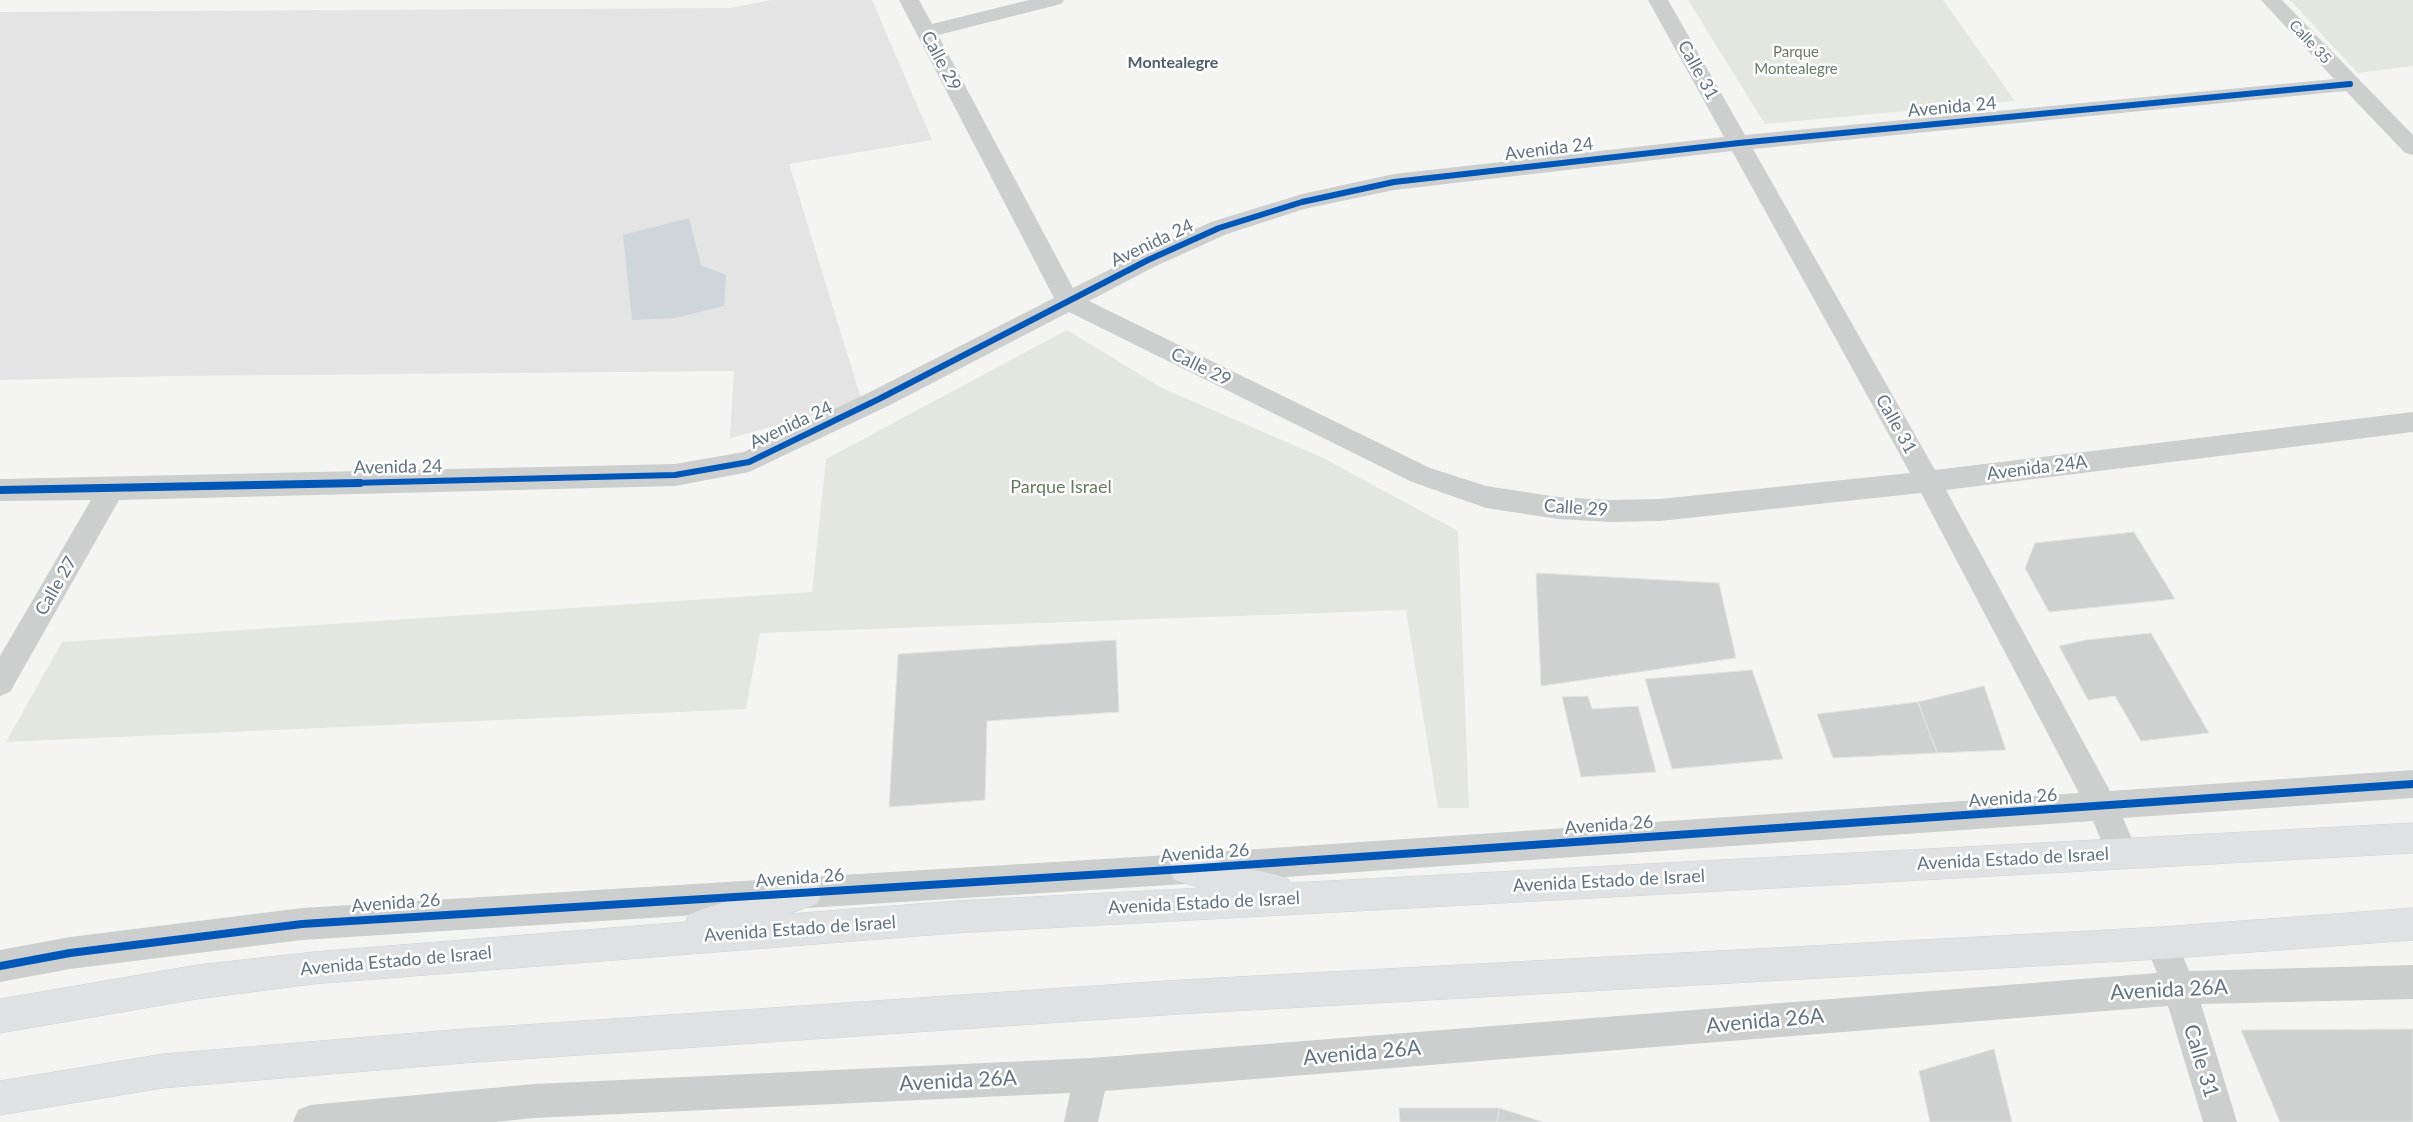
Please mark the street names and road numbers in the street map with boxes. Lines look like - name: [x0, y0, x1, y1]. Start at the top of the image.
- street label: Calle 35: [2285, 16, 2335, 68]
- street label: Calle 29: [916, 27, 966, 95]
- street label: Calle 31: [1673, 37, 1723, 103]
- street label: Avenida 24: [1907, 92, 1997, 122]
- street label: Avenida 24: [1504, 133, 1594, 165]
- street label: Avenida 24: [1107, 214, 1197, 272]
- street label: Calle 29: [1167, 343, 1235, 391]
- street label: Calle 31: [1871, 391, 1921, 457]
- street label: Avenida 24: [746, 396, 836, 454]
- street label: Avenida 24A: [1986, 451, 2088, 485]
- street label: Avenida 24: [353, 455, 443, 479]
- street label: Calle 29: [1543, 495, 1609, 521]
- street label: Calle 27: [31, 553, 81, 619]
- street label: Avenida 26: [1968, 784, 2058, 812]
- street label: Avenida 26: [1564, 811, 1654, 839]
- street label: Avenida 26: [1160, 839, 1250, 867]
- street label: Avenida Estado de Israel: [1916, 843, 2110, 875]
- street label: Avenida 26: [755, 864, 845, 892]
- street label: Avenida Estado de Israel: [1512, 865, 1706, 897]
- street label: Avenida Estado de Israel: [1107, 887, 1301, 919]
- street label: Avenida 26: [351, 889, 441, 917]
- street label: Avenida Estado de Israel: [703, 912, 897, 946]
- street label: Avenida Estado de Israel: [299, 942, 493, 980]
- street label: Avenida 26A: [2109, 974, 2229, 1006]
- street label: Avenida 26A: [1705, 1003, 1825, 1039]
- street label: Calle 31: [2178, 1021, 2224, 1101]
- street label: Avenida 26A: [1302, 1035, 1422, 1071]
- street label: Avenida 26A: [898, 1065, 1018, 1097]

